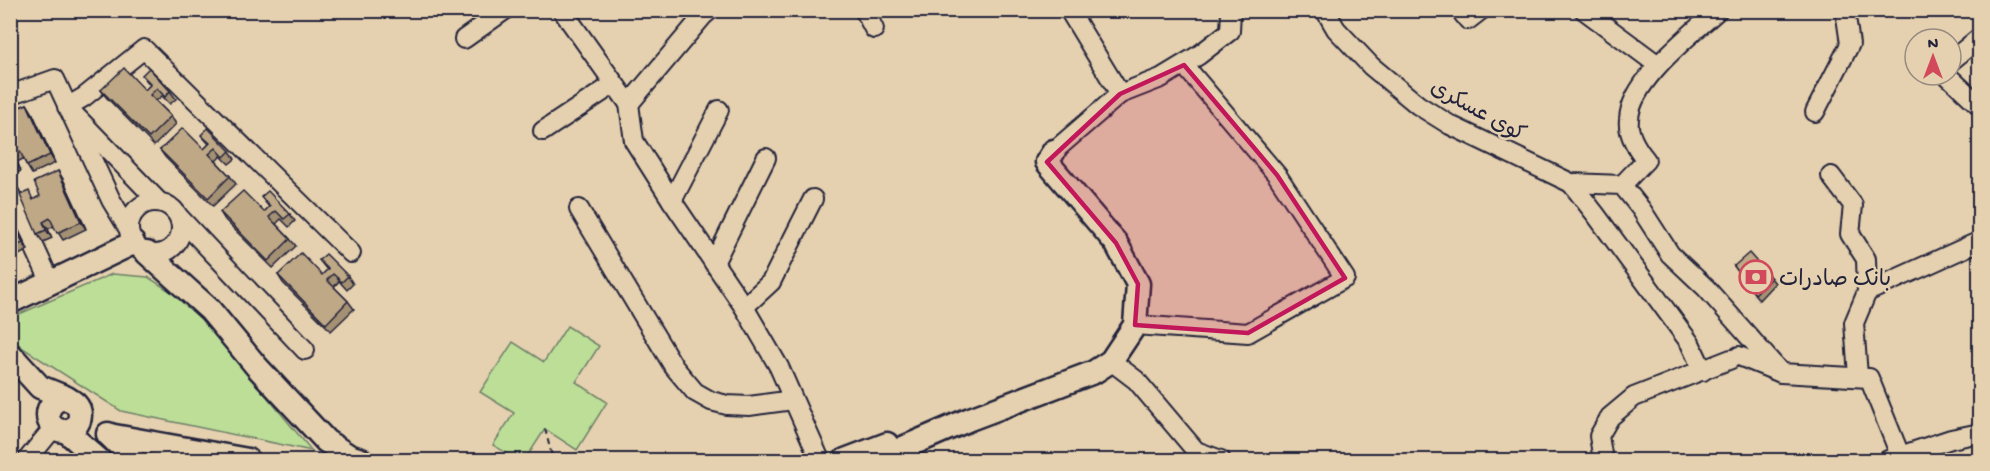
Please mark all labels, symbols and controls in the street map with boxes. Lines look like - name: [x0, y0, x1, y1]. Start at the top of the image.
- north arrow: [1903, 27, 1963, 87]
- text: N: [1928, 36, 1939, 55]
- street label: کوی عسکری: [1425, 76, 1529, 149]
- bank icon: بانک صادرات: [1738, 259, 1774, 295]
- place label: بانک صادرات: [1779, 267, 1891, 294]

